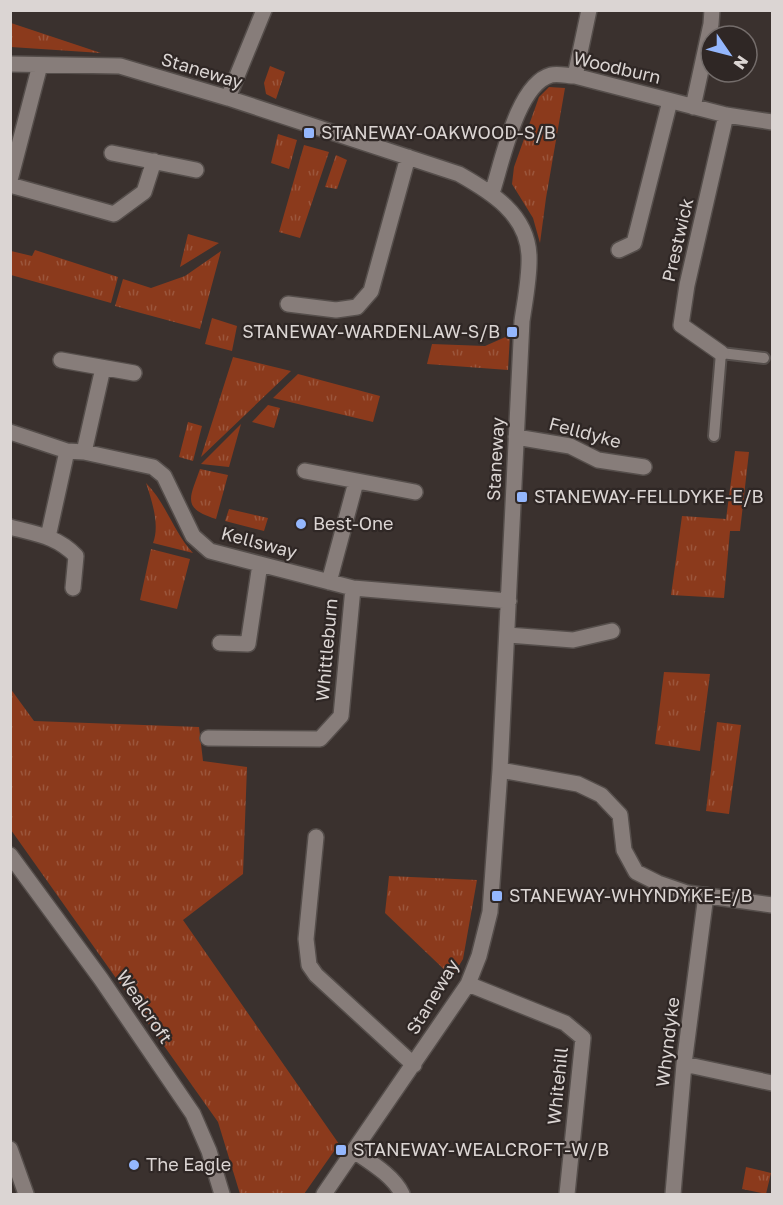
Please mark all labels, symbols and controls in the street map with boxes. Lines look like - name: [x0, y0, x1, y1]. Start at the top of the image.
- north arrow: [699, 24, 759, 84]
- street label: Woodburn: [571, 46, 663, 88]
- street label: Staneway: [159, 47, 246, 93]
- text: N: [730, 52, 753, 73]
- place label: STANEWAY-OAKWOOD-S/B: [321, 121, 556, 143]
- marker: STANEWAY-OAKWOOD-S/B: [302, 126, 316, 140]
- street label: Prestwick: [657, 196, 697, 284]
- place label: STANEWAY-WARDENLAW-S/B: [242, 320, 500, 342]
- marker: STANEWAY-WARDENLAW-S/B: [505, 325, 519, 339]
- street label: Felldyke: [547, 412, 624, 452]
- street label: Staneway: [482, 416, 508, 501]
- place label: STANEWAY-FELLDYKE-E/B: [534, 485, 764, 507]
- marker: STANEWAY-FELLDYKE-E/B: [515, 490, 529, 504]
- place label: Best-One: [313, 512, 394, 534]
- marker: Best-One: [294, 517, 308, 531]
- street label: Kellsway: [219, 521, 300, 563]
- street label: Whittleburn: [311, 597, 341, 702]
- place label: STANEWAY-WHYNDYKE-E/B: [509, 884, 753, 906]
- marker: STANEWAY-WHYNDYKE-E/B: [490, 889, 504, 903]
- street label: Staneway: [401, 955, 463, 1038]
- street label: Wealcroft: [112, 965, 177, 1047]
- street label: Whyndyke: [651, 996, 683, 1088]
- street label: Whitehill: [542, 1046, 572, 1126]
- place label: STANEWAY-WEALCROFT-W/B: [353, 1138, 609, 1160]
- marker: STANEWAY-WEALCROFT-W/B: [334, 1143, 348, 1157]
- place label: The Eagle: [146, 1153, 231, 1175]
- marker: The Eagle: [127, 1158, 141, 1172]

